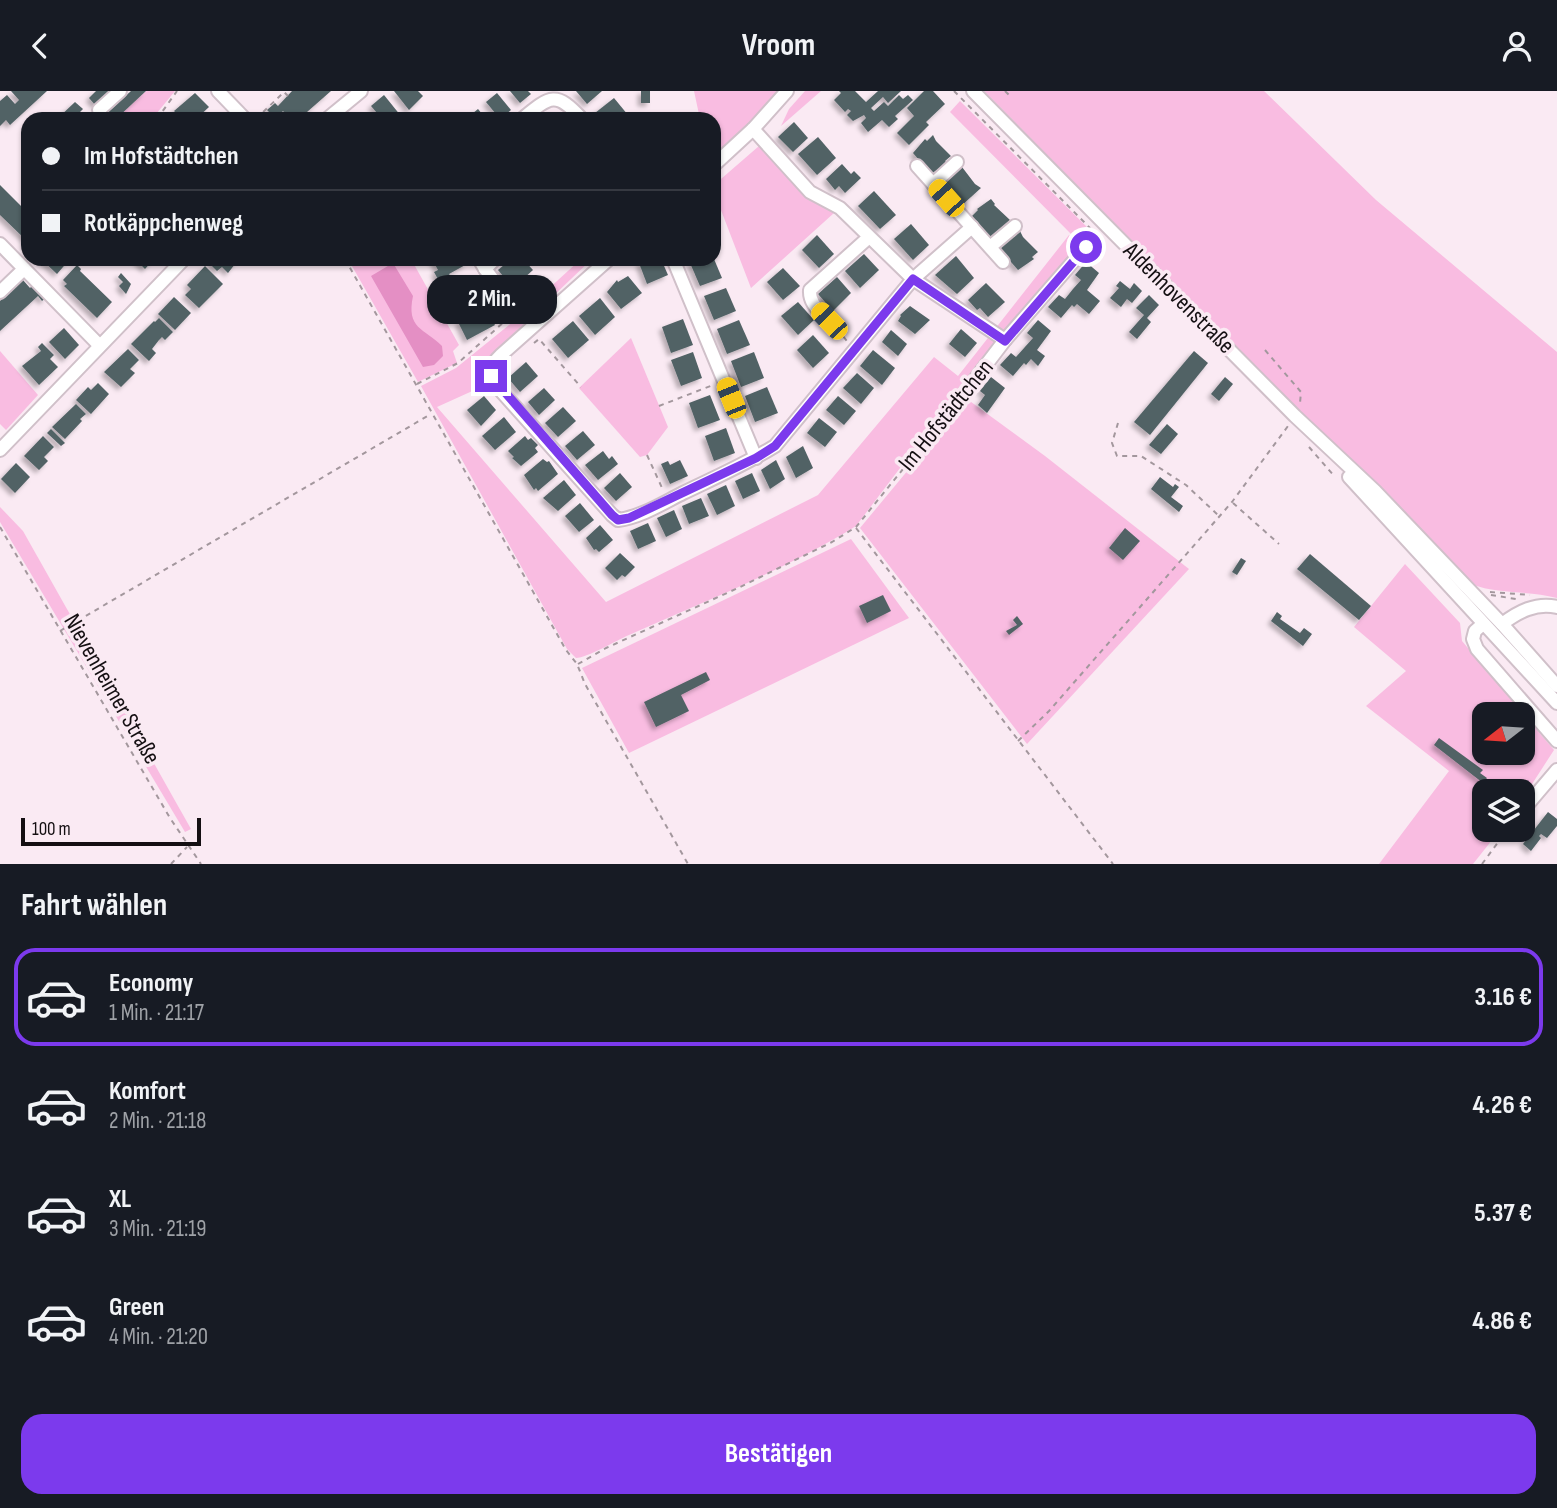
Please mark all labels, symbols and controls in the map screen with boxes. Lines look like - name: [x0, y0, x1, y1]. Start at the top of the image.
- text: Vroom: [742, 26, 815, 65]
- icon: back: [21, 27, 59, 65]
- icon: person: [1498, 27, 1536, 65]
- text: Im Hofstädtchen: [84, 141, 239, 172]
- car: [925, 175, 968, 221]
- text: Rotkäppchenweg: [84, 208, 243, 239]
- route start: [1070, 231, 1102, 263]
- street label: Aldenhovenstraße: [1117, 236, 1241, 360]
- callout: 2 Min.: [426, 275, 556, 323]
- text: 2 Min.: [468, 285, 516, 313]
- car: [807, 299, 852, 343]
- street label: Im Hofstädtchen: [892, 353, 1000, 477]
- route end: [475, 360, 507, 392]
- car: [714, 375, 749, 421]
- street label: Nievenheimer Straße: [57, 609, 167, 769]
- north arrow: [1472, 702, 1535, 765]
- map controls: [1472, 702, 1535, 842]
- button: layers: [1472, 779, 1535, 842]
- scale bar: [21, 815, 201, 847]
- text: 100 m: [32, 818, 71, 841]
- text: Fahrt wählen: [21, 886, 167, 925]
- icon: car: [25, 966, 88, 1029]
- text: Economy: [109, 968, 193, 999]
- text: 3.16 €: [1474, 982, 1532, 1013]
- text: 1 Min. · 21:17: [109, 999, 204, 1027]
- icon: car: [25, 1074, 88, 1137]
- text: Komfort: [109, 1076, 186, 1107]
- text: 4.26 €: [1472, 1090, 1532, 1121]
- text: 2 Min. · 21:18: [109, 1107, 206, 1135]
- icon: car: [25, 1182, 88, 1245]
- text: XL: [109, 1184, 131, 1215]
- text: 5.37 €: [1474, 1198, 1532, 1229]
- text: 3 Min. · 21:19: [109, 1215, 207, 1243]
- icon: car: [25, 1290, 88, 1353]
- text: Green: [109, 1292, 164, 1323]
- text: 4.86 €: [1472, 1306, 1532, 1337]
- text: 4 Min. · 21:20: [109, 1323, 208, 1351]
- button: Bestätigen: [21, 1414, 1536, 1494]

